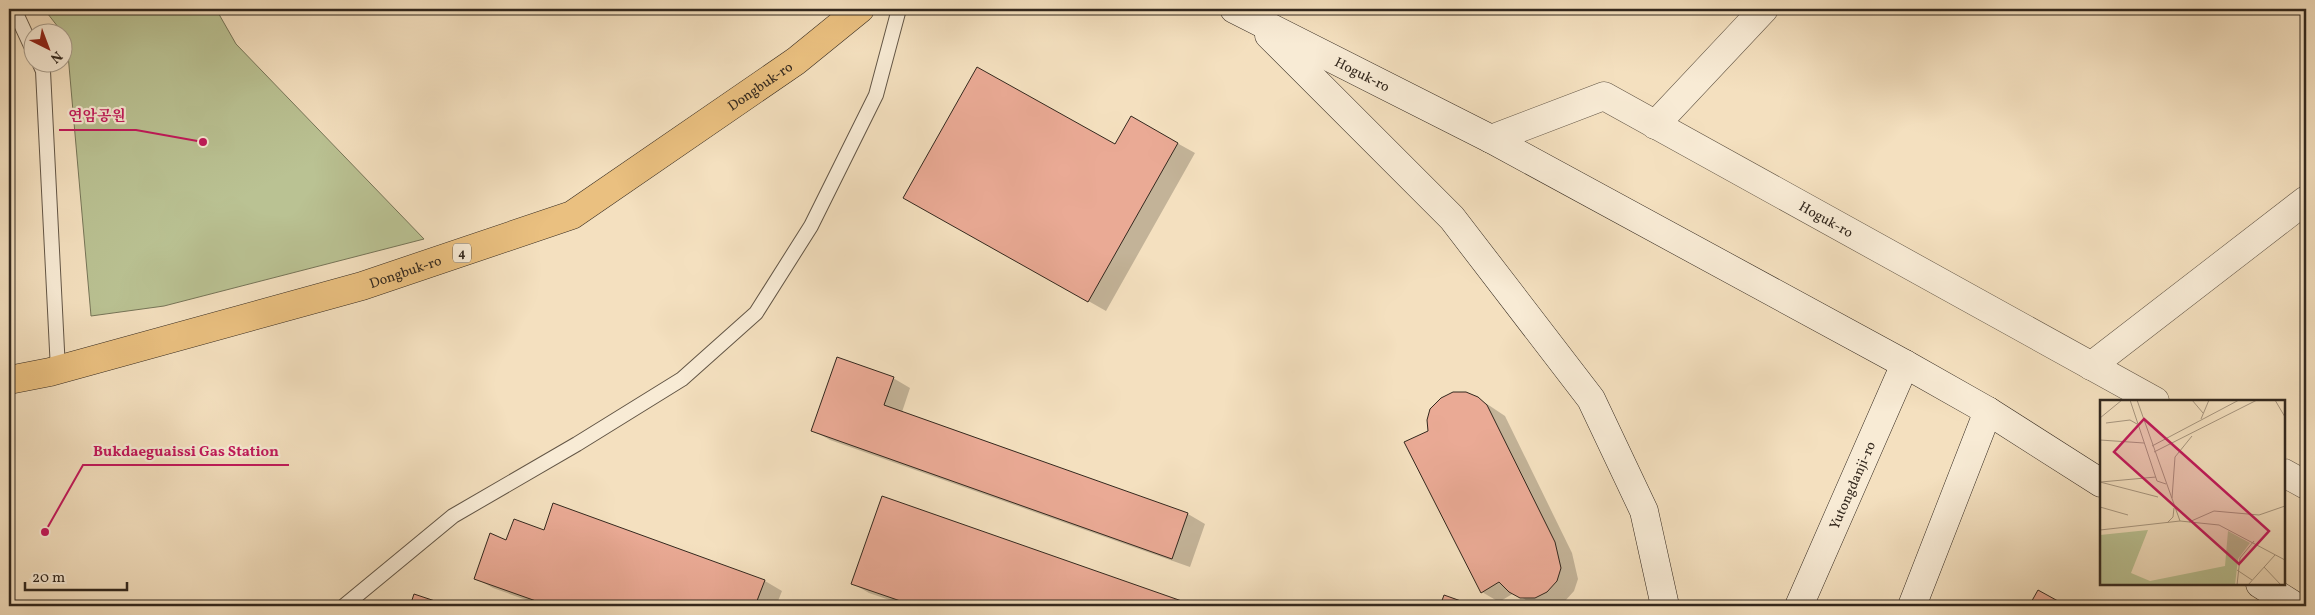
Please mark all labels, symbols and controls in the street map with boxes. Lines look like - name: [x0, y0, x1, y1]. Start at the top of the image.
- north arrow: [22, 22, 72, 72]
- text: N: [46, 46, 66, 67]
- street label: Hoguk-ro: [1331, 53, 1393, 97]
- street label: Dongbuk-ro: [724, 58, 797, 116]
- callout: 연암공원: [59, 100, 136, 130]
- text: 연암공원: [68, 107, 126, 128]
- street label: Hoguk-ro: [1795, 198, 1856, 243]
- road number: 4: [453, 244, 471, 262]
- street label: Dongbuk-ro: [367, 252, 444, 294]
- inset map: [2100, 400, 2285, 585]
- callout: Bukdaeguaissi Gas Station: [83, 435, 289, 465]
- street label: Yutongdanji-ro: [1826, 439, 1881, 533]
- text: Bukdaeguaissi Gas Station: [93, 442, 279, 463]
- scale bar: [25, 560, 128, 592]
- text: 20 m: [32, 568, 65, 589]

